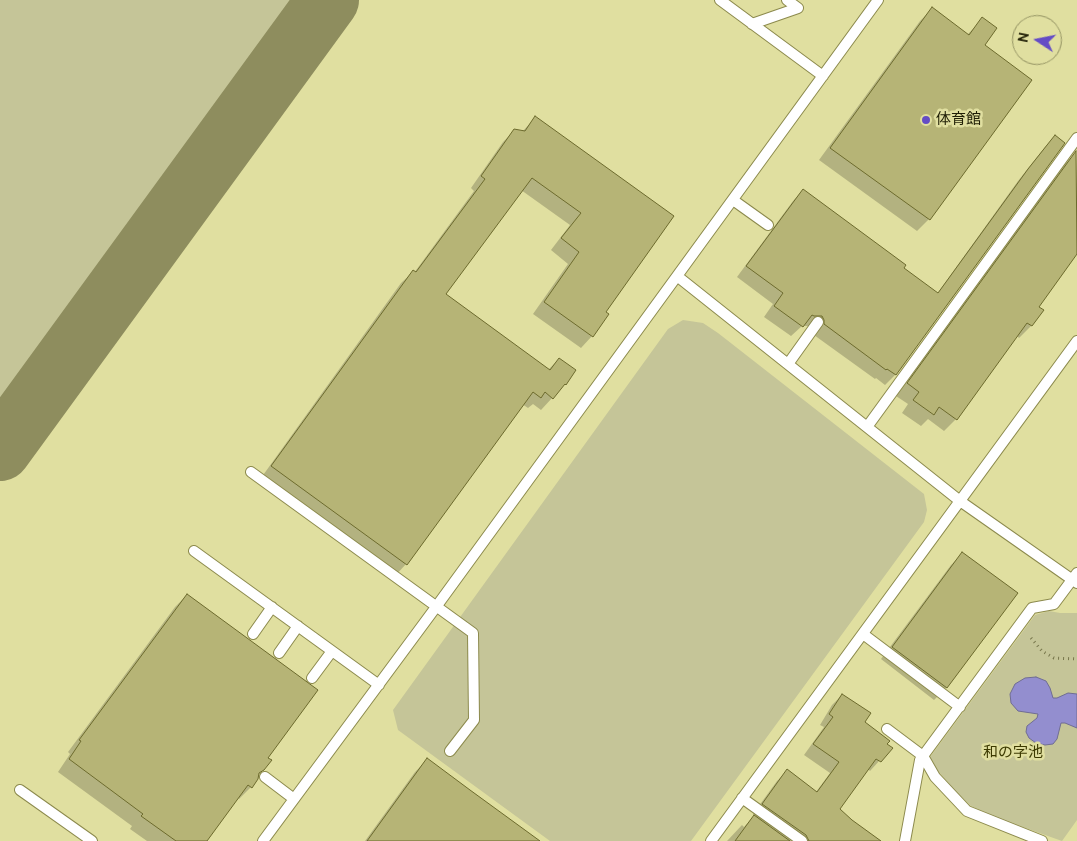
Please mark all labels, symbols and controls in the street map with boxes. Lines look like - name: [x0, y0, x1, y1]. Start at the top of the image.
- north arrow: [1012, 15, 1062, 65]
- text: N: [1013, 31, 1033, 44]
- place label: 体育館: [936, 111, 981, 129]
- marker: 体育館: [920, 114, 932, 126]
- park label: 和の字池: [983, 744, 1043, 762]

